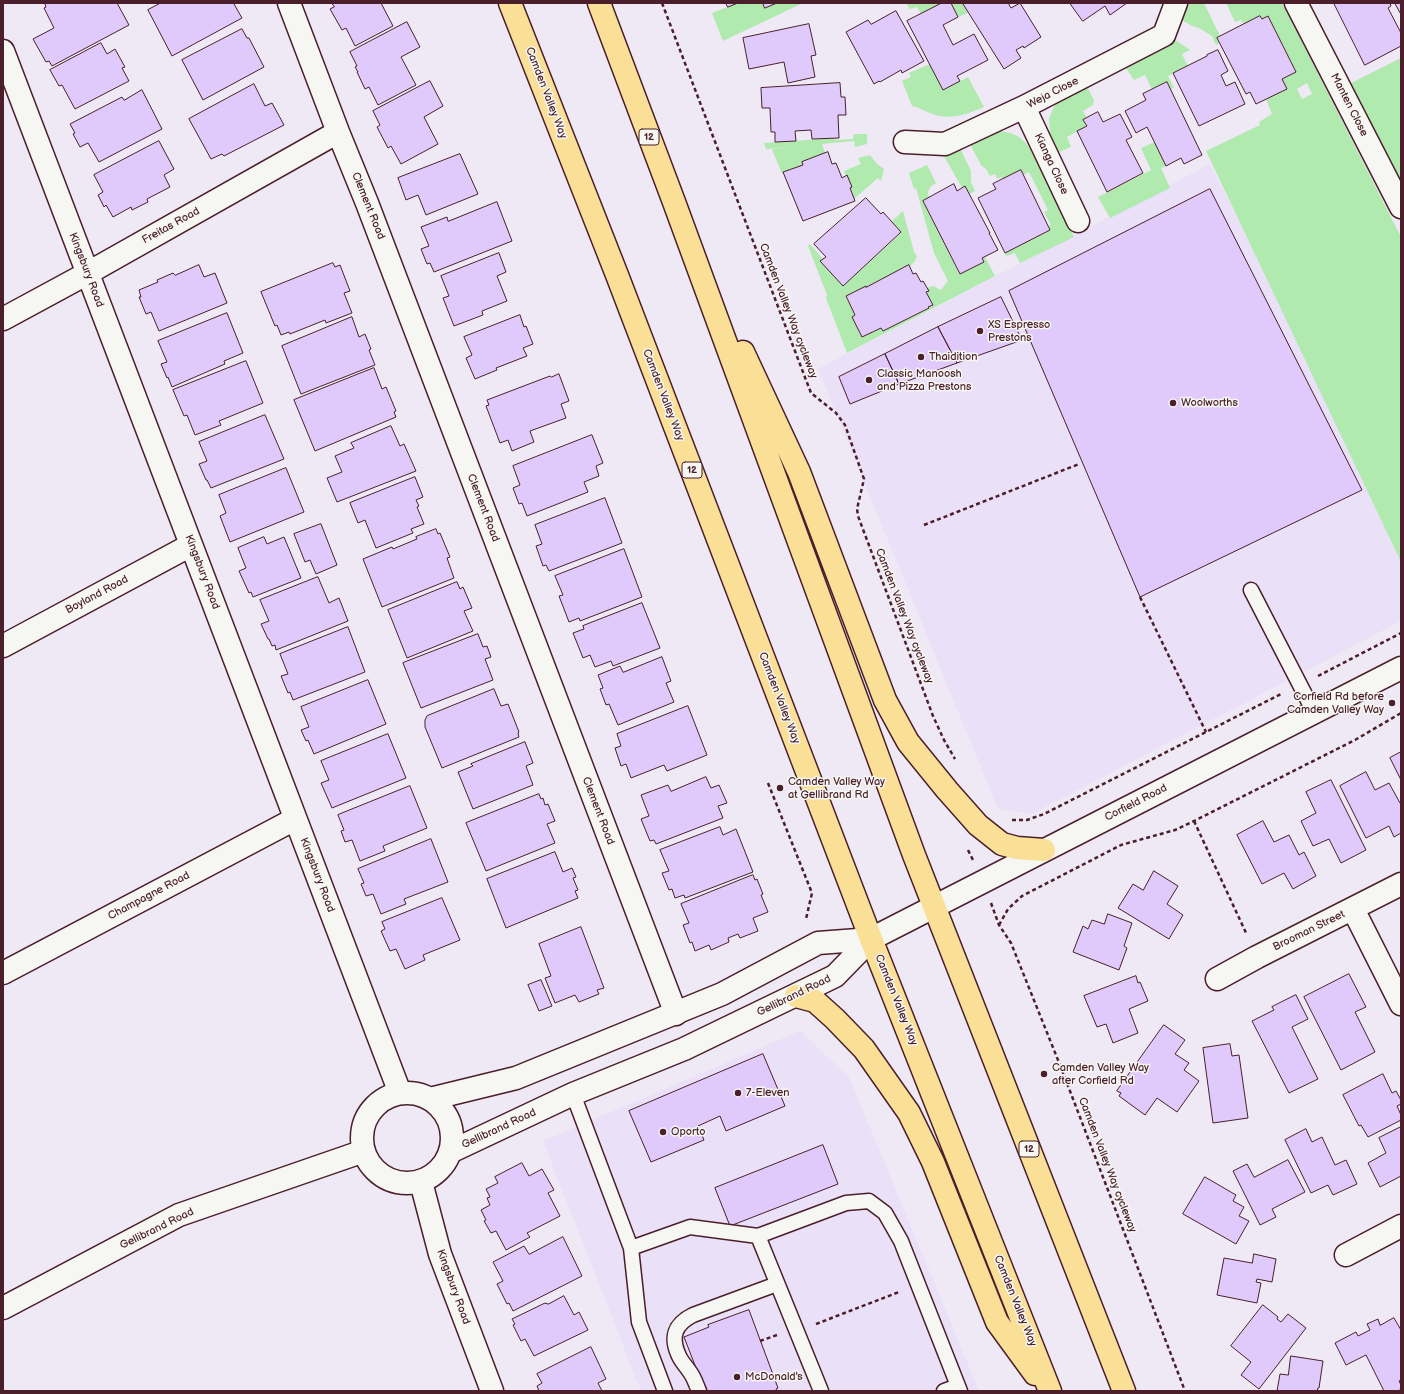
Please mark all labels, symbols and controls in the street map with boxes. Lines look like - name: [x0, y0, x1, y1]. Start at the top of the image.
- street label: Camden Valley Way: [522, 45, 570, 141]
- street label: Manten Close: [1327, 71, 1371, 139]
- street label: Weja Close: [1025, 74, 1081, 112]
- road number: 12: [639, 129, 659, 145]
- street label: Kianga Close: [1031, 131, 1071, 197]
- street label: Clement Road: [348, 170, 388, 242]
- street label: Freitas Road: [140, 205, 202, 247]
- street label: Kingsbury Road: [66, 231, 106, 309]
- street label: Camden Valley Way cycleway: [756, 242, 820, 380]
- place label: XS Espresso Prestons: [988, 318, 1050, 344]
- marker: XS Espresso Prestons: [975, 326, 985, 336]
- street label: Camden Valley Way: [639, 347, 687, 443]
- place label: Thaidition: [929, 350, 977, 364]
- marker: Thaidition: [916, 352, 926, 362]
- place label: Classic Manoosh and Pizza Prestons: [877, 367, 971, 393]
- marker: Classic Manoosh and Pizza Prestons: [864, 375, 874, 385]
- place label: Woolworths: [1181, 396, 1238, 410]
- marker: Woolworths: [1168, 398, 1178, 408]
- road number: 12: [682, 462, 702, 478]
- street label: Clement Road: [464, 472, 502, 544]
- street label: Kingsbury Road: [182, 533, 222, 611]
- street label: Camden Valley Way cycleway: [872, 547, 936, 685]
- street label: Boyland Road: [63, 573, 131, 617]
- street label: Camden Valley Way: [755, 650, 803, 746]
- place label: Corfield Rd before Camden Valley Way: [1287, 690, 1384, 716]
- marker: Corfield Rd before Camden Valley Way: [1387, 698, 1397, 708]
- street label: Clement Road: [579, 775, 617, 847]
- place label: Camden Valley Way at Gellibrand Rd: [788, 775, 885, 801]
- street label: Corfield Road: [1103, 782, 1169, 824]
- marker: Camden Valley Way at Gellibrand Rd: [775, 783, 785, 793]
- street label: Kingsbury Road: [297, 836, 337, 914]
- street label: Champagne Road: [106, 869, 192, 923]
- street label: Brooman Street: [1271, 908, 1347, 954]
- street label: Camden Valley Way: [872, 953, 920, 1047]
- street label: Gellibrand Road: [755, 972, 833, 1020]
- place label: Camden Valley Way after Corfield Rd: [1052, 1061, 1149, 1087]
- marker: Camden Valley Way after Corfield Rd: [1039, 1069, 1049, 1079]
- place label: 7-Eleven: [746, 1086, 789, 1100]
- marker: 7-Eleven: [733, 1088, 743, 1098]
- street label: Camden Valley Way cycleway: [1075, 1096, 1139, 1234]
- street label: Gellibrand Road: [460, 1106, 538, 1152]
- place label: Oporto: [671, 1125, 705, 1139]
- marker: Oporto: [658, 1127, 668, 1137]
- road number: 12: [1019, 1141, 1039, 1157]
- street label: Gellibrand Road: [118, 1205, 196, 1253]
- street label: Kingsbury Road: [433, 1248, 473, 1326]
- street label: Camden Valley Way: [991, 1254, 1039, 1348]
- place label: McDonald's: [745, 1370, 803, 1384]
- marker: McDonald's: [732, 1372, 742, 1382]

